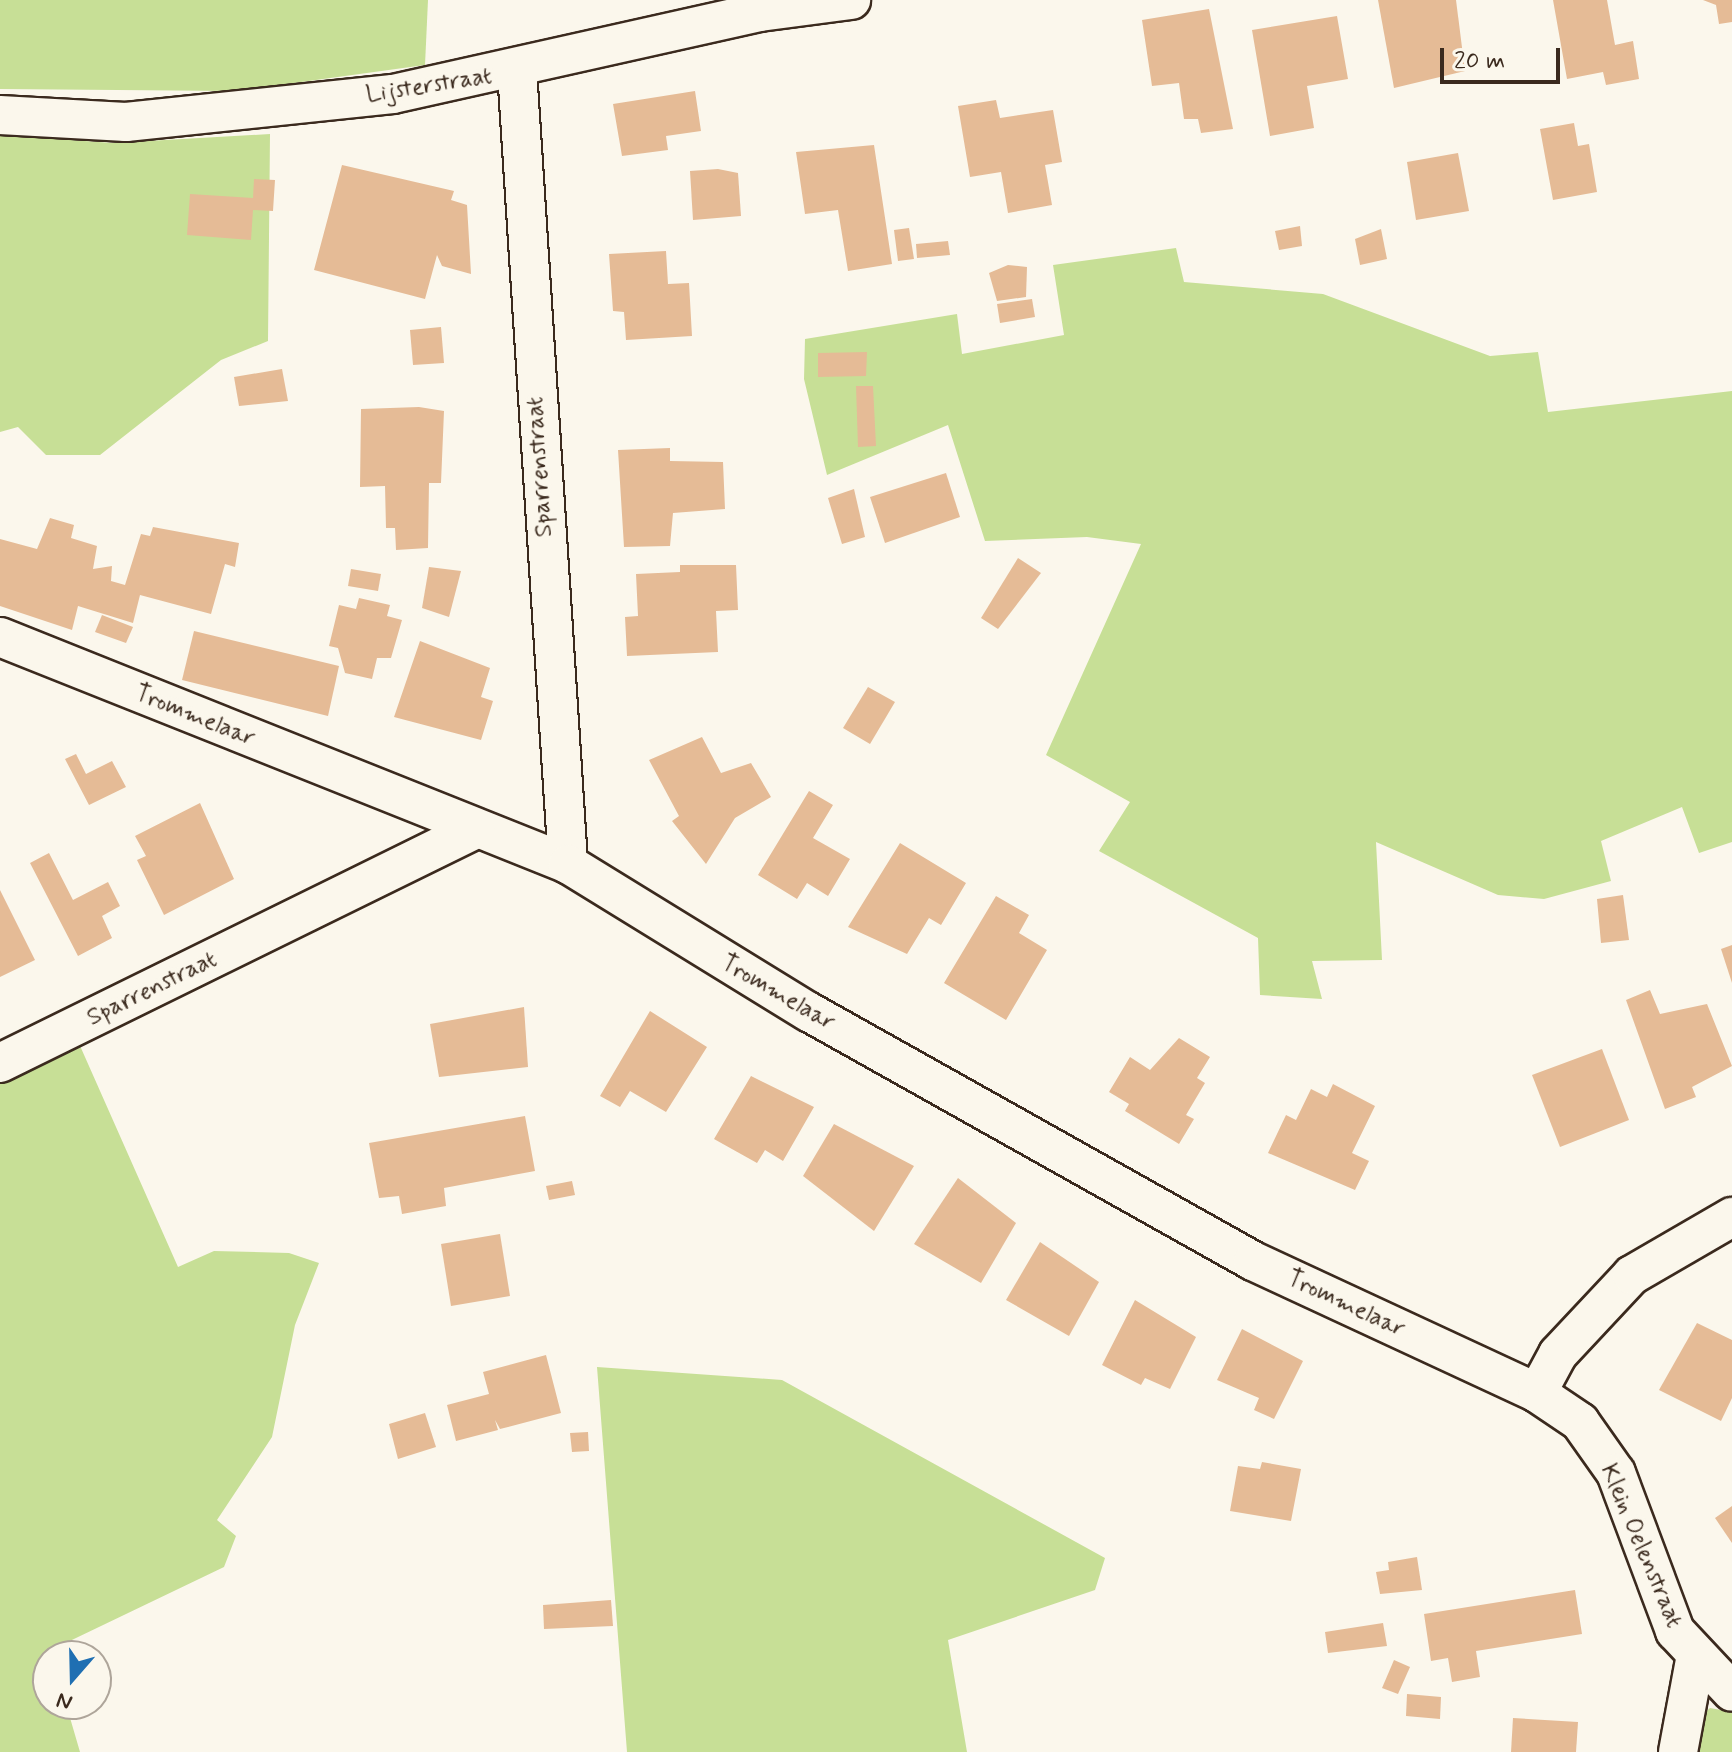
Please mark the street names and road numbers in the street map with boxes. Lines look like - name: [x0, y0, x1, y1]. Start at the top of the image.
- street label: Lijsterstraat: [364, 62, 494, 110]
- street label: Sparrenstraat: [521, 396, 559, 538]
- street label: Trommelaar: [131, 679, 259, 753]
- street label: Sparrenstraat: [82, 945, 222, 1033]
- street label: Trommelaar: [716, 949, 840, 1037]
- street label: Trommelaar: [1282, 1264, 1410, 1344]
- street label: Klein Oelenstraat: [1594, 1460, 1688, 1632]

